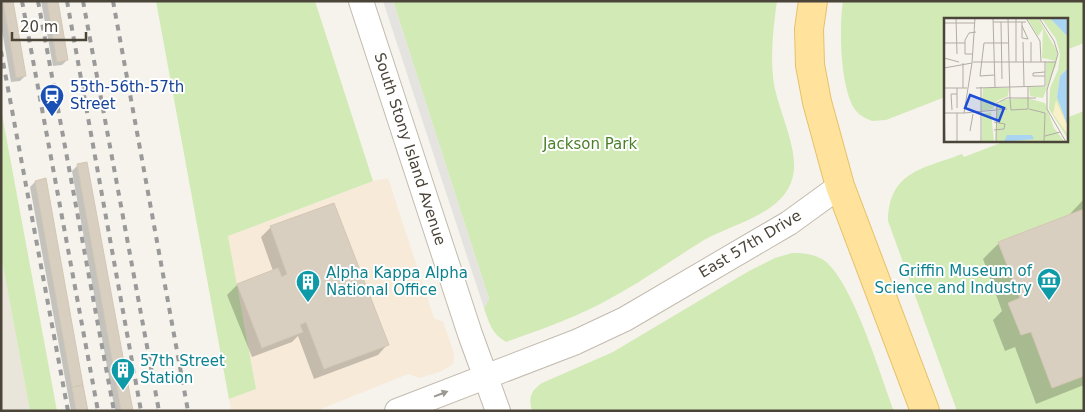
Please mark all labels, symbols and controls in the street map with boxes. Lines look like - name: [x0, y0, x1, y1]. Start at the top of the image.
- scale bar: [12, 10, 86, 42]
- text: 20 m: [20, 18, 58, 36]
- inset map: [944, 18, 1068, 141]
- street label: South Stony Island Avenue: [370, 51, 450, 247]
- place label: 55th-56th-57th Street: [70, 78, 184, 113]
- station icon: 55th-56th-57th Street: [39, 83, 65, 117]
- park label: Jackson Park: [542, 135, 637, 153]
- street label: East 57th Drive: [695, 206, 805, 282]
- place label: Griffin Museum of Science and Industry: [874, 262, 1033, 297]
- place label: Alpha Kappa Alpha National Office: [326, 264, 468, 299]
- museum icon: Griffin Museum of Science and Industry: [1036, 267, 1062, 301]
- building icon: Alpha Kappa Alpha National Office: [295, 269, 321, 303]
- place label: 57th Street Station: [140, 352, 225, 387]
- building icon: 57th Street Station: [110, 357, 136, 391]
- one-way arrow: [434, 390, 449, 398]

